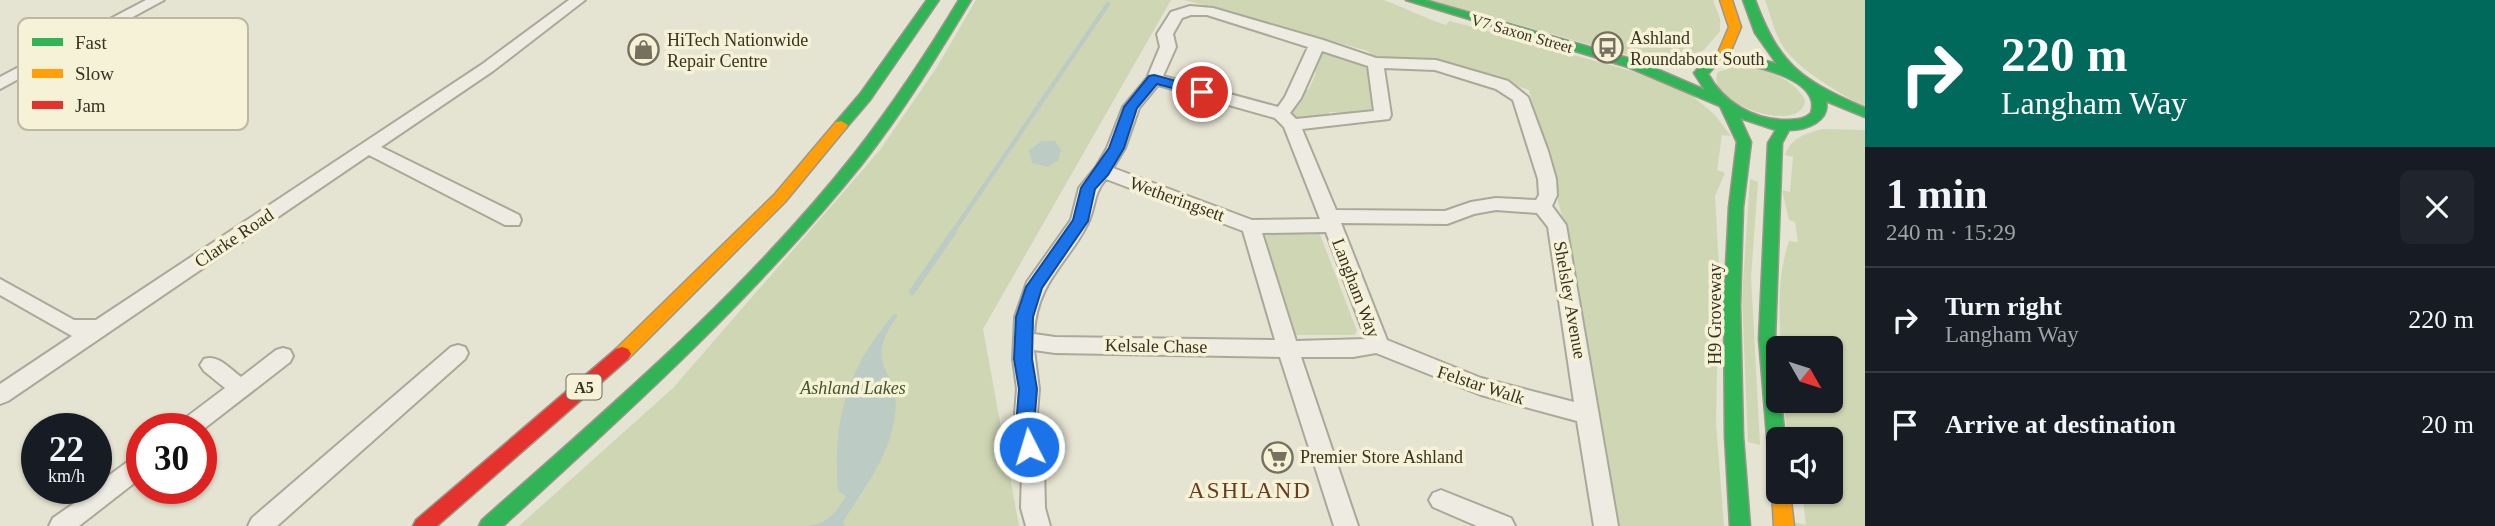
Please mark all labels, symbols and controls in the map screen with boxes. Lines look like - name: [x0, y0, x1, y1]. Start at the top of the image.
- street label: V7 Saxon Street: [1469, 11, 1575, 56]
- legend: [18, 18, 248, 130]
- text: 220 m: [2001, 27, 2128, 82]
- place label: Ashland Roundabout South: [1630, 28, 1765, 69]
- icon: right: [1886, 28, 1977, 119]
- place label: HiTech Nationwide Repair Centre: [667, 30, 808, 71]
- bus stop icon: Ashland Roundabout South: [1590, 31, 1624, 65]
- text: Fast: [75, 32, 107, 53]
- shop icon: HiTech Nationwide Repair Centre: [627, 33, 661, 67]
- pin: [1172, 62, 1232, 122]
- text: Slow: [75, 63, 114, 84]
- icon: arrive: [1183, 73, 1221, 111]
- text: Langham Way: [2001, 85, 2187, 121]
- text: Jam: [75, 95, 106, 116]
- button: close: [2400, 170, 2474, 244]
- text: 1 min: [1886, 171, 1988, 217]
- street label: Wetheringsett: [1127, 173, 1227, 225]
- street label: Clarke Road: [191, 204, 277, 272]
- text: 240 m · 15:29: [1886, 220, 2016, 245]
- street label: Langham Way: [1328, 236, 1384, 340]
- street label: Shelsley Avenue: [1550, 240, 1590, 360]
- street label: H9 Groveway: [1705, 263, 1725, 365]
- text: Turn right: [1945, 292, 2062, 321]
- icon: right: [1886, 301, 1924, 339]
- text: 220 m: [2408, 305, 2474, 334]
- text: Langham Way: [1945, 322, 2079, 347]
- street label: Kelsale Chase: [1105, 335, 1207, 357]
- north arrow: [1766, 336, 1843, 413]
- map controls: [1766, 336, 1843, 504]
- street label: Felstar Walk: [1435, 361, 1527, 409]
- road number: A5: [566, 374, 602, 400]
- park label: Ashland Lakes: [799, 378, 906, 398]
- icon: arrive: [1886, 406, 1924, 444]
- position arrow: [992, 410, 1066, 484]
- text: Arrive at destination: [1945, 410, 2176, 439]
- text: 20 m: [2421, 410, 2474, 439]
- speed limit sign: 30: [126, 413, 217, 504]
- button: sound: [1766, 427, 1843, 504]
- text: 22: [49, 430, 84, 469]
- supermarket icon: Premier Store Ashland: [1260, 440, 1294, 474]
- place label: Premier Store Ashland: [1300, 447, 1463, 467]
- text: km/h: [48, 466, 85, 486]
- district label: ASHLAND: [1188, 478, 1312, 503]

